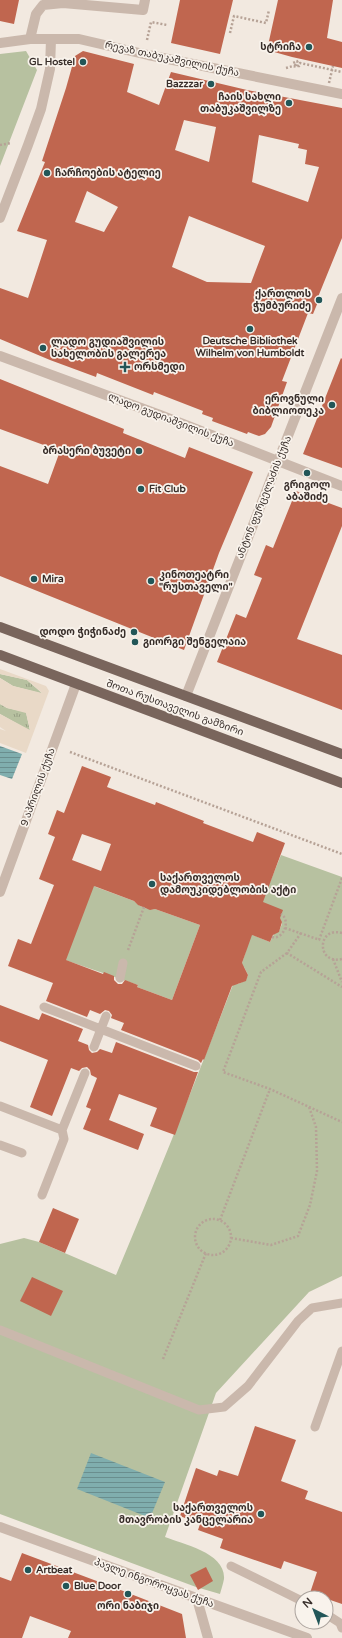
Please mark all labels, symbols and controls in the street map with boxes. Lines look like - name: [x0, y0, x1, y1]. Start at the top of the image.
- street label: რევაზ თაბუკაშვილის ქუჩა: [104, 39, 240, 79]
- place label: სტრიჩა: [260, 41, 301, 53]
- marker: სტრიჩა: [304, 42, 314, 52]
- place label: GL Hostel: [29, 56, 75, 68]
- marker: GL Hostel: [78, 57, 88, 67]
- place label: Bazzzar: [166, 78, 203, 90]
- marker: Bazzzar: [206, 79, 216, 89]
- place label: ჩაის სახლი თაბუკაშვილზე: [200, 91, 281, 115]
- marker: ჩაის სახლი თაბუკაშვილზე: [284, 98, 294, 108]
- place label: ჩარჩოების ატელიე: [55, 167, 161, 179]
- marker: ჩარჩოების ატელიე: [42, 168, 52, 178]
- place label: ქართლოს ჭუმბურიძე: [253, 288, 311, 312]
- marker: ქართლოს ჭუმბურიძე: [314, 295, 324, 305]
- marker: Deutsche Bibliothek Wilhelm von Humboldt: [245, 324, 255, 334]
- place label: Deutsche Bibliothek Wilhelm von Humboldt: [196, 335, 305, 359]
- place label: ლადო გუდიაშვილის სახელობის გალერეა: [51, 336, 166, 360]
- marker: ლადო გუდიაშვილის სახელობის გალერეა: [38, 343, 48, 353]
- marker: ორსმედი: [119, 361, 131, 373]
- place label: ორსმედი: [134, 361, 185, 373]
- street label: ლადო გუდიაშვილის ქუჩა: [106, 390, 236, 450]
- place label: ეროვნული ბიბლიოთეკა: [253, 393, 324, 417]
- marker: ეროვნული ბიბლიოთეკა: [327, 400, 337, 410]
- street label: ანტონ ფურცელაძის ქუჩა: [234, 434, 294, 560]
- place label: ბრასერი ბუვეტი: [42, 445, 131, 457]
- marker: ბრასერი ბუვეტი: [134, 446, 144, 456]
- marker: გრიგოლ აბაშიძე: [302, 468, 312, 478]
- place label: გრიგოლ აბაშიძე: [284, 479, 330, 503]
- place label: Fit Club: [149, 483, 186, 495]
- marker: Fit Club: [136, 484, 146, 494]
- place label: კინოთეატრი "რუსთაველი": [159, 569, 233, 593]
- place label: Mira: [42, 573, 64, 585]
- marker: Mira: [29, 574, 39, 584]
- marker: კინოთეატრი "რუსთაველი": [146, 576, 156, 586]
- place label: დოდო ჭიჭინაძე: [39, 626, 126, 638]
- marker: დოდო ჭიჭინაძე: [129, 627, 139, 637]
- place label: გიორგი შენგელაია: [143, 636, 246, 648]
- marker: გიორგი შენგელაია: [130, 637, 140, 647]
- street label: შოთა რუსთაველის გამზირი: [105, 678, 245, 739]
- street label: 9 აპრილის ქუჩა: [18, 746, 58, 828]
- place label: საქართველოს დამოუკიდებლობის აქტი: [160, 872, 296, 896]
- marker: საქართველოს დამოუკიდებლობის აქტი: [147, 879, 157, 889]
- place label: საქართველოს მთავრობის კანცელარია: [119, 1502, 253, 1526]
- marker: საქართველოს მთავრობის კანცელარია: [256, 1509, 266, 1519]
- street label: პავლე ინგოროყვას ქუჩა: [92, 1556, 216, 1610]
- place label: Artbeat: [36, 1564, 73, 1576]
- marker: Artbeat: [23, 1565, 33, 1575]
- place label: Blue Door: [74, 1580, 121, 1592]
- marker: Blue Door: [61, 1581, 71, 1591]
- marker: ორი ნაბიჯი: [123, 1589, 133, 1599]
- north arrow: [294, 1590, 334, 1630]
- text: N: [300, 1595, 315, 1611]
- place label: ორი ნაბიჯი: [97, 1600, 159, 1612]

